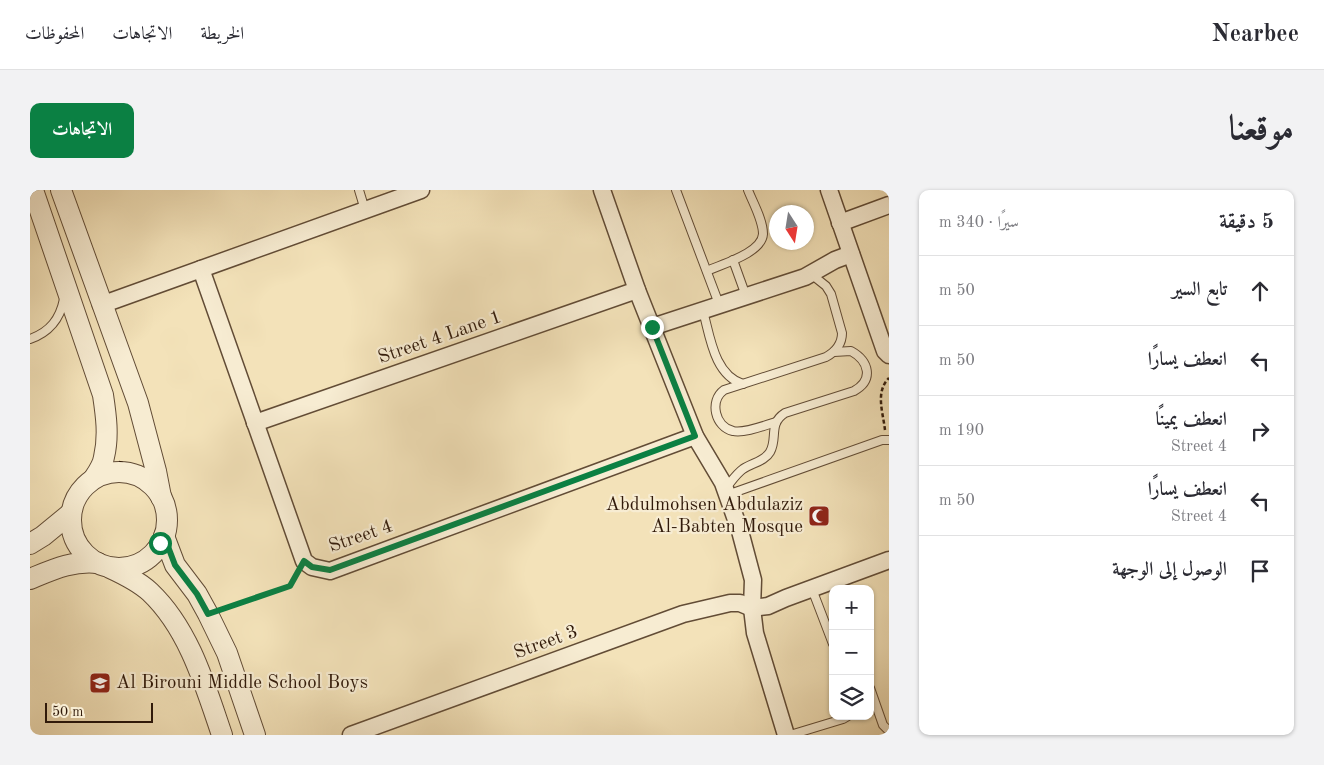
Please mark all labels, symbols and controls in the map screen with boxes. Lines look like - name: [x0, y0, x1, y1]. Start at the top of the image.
- text: Nearbee: [1211, 23, 1299, 47]
- text: المحفوظات: [25, 25, 84, 43]
- text: الاتجاهات: [112, 25, 172, 43]
- text: الخريطة: [200, 25, 244, 43]
- button: الاتجاهات: [30, 103, 134, 158]
- text: موقعنا: [1229, 112, 1294, 147]
- north arrow: [769, 205, 814, 250]
- text: 5 دقيقة: [1219, 212, 1274, 233]
- text: سيرًا · 340 m: [939, 215, 1019, 231]
- icon: ahead: [1246, 277, 1274, 305]
- text: تابع السير: [1172, 281, 1227, 300]
- text: 50 m: [939, 283, 975, 299]
- street label: Street 4 Lane 1: [376, 308, 504, 368]
- route end: [641, 316, 664, 339]
- icon: left: [1246, 347, 1274, 375]
- text: انعطف يسارًا: [1148, 351, 1227, 370]
- text: 50 m: [939, 353, 975, 369]
- text: انعطف يمينًا: [1155, 411, 1227, 430]
- icon: right: [1246, 417, 1274, 445]
- text: 190 m: [939, 423, 984, 439]
- text: Street 4: [1171, 439, 1227, 455]
- text: انعطف يسارًا: [1148, 481, 1227, 500]
- icon: left: [1246, 487, 1274, 515]
- text: 50 m: [939, 493, 975, 509]
- place label: Abdulmohsen Abdulaziz Al-Babten Mosque: [605, 496, 803, 537]
- mosque icon: Abdulmohsen Abdulaziz Al-Babten Mosque: [807, 504, 831, 528]
- text: Street 4: [1171, 509, 1227, 525]
- street label: Street 4: [326, 517, 396, 557]
- route start: [149, 532, 172, 555]
- icon: arrive: [1246, 557, 1274, 585]
- text: الوصول إلى الوجهة: [1112, 561, 1227, 580]
- map controls: [829, 585, 874, 720]
- button: +: [829, 585, 874, 630]
- street label: Street 3: [511, 623, 581, 663]
- button: −: [829, 630, 874, 675]
- school or university icon: Al Birouni Middle School Boys: [88, 671, 112, 695]
- place label: Al Birouni Middle School Boys: [116, 674, 368, 693]
- button: layers: [829, 675, 874, 720]
- scale bar: [45, 700, 152, 723]
- text: 50 m: [52, 705, 83, 719]

